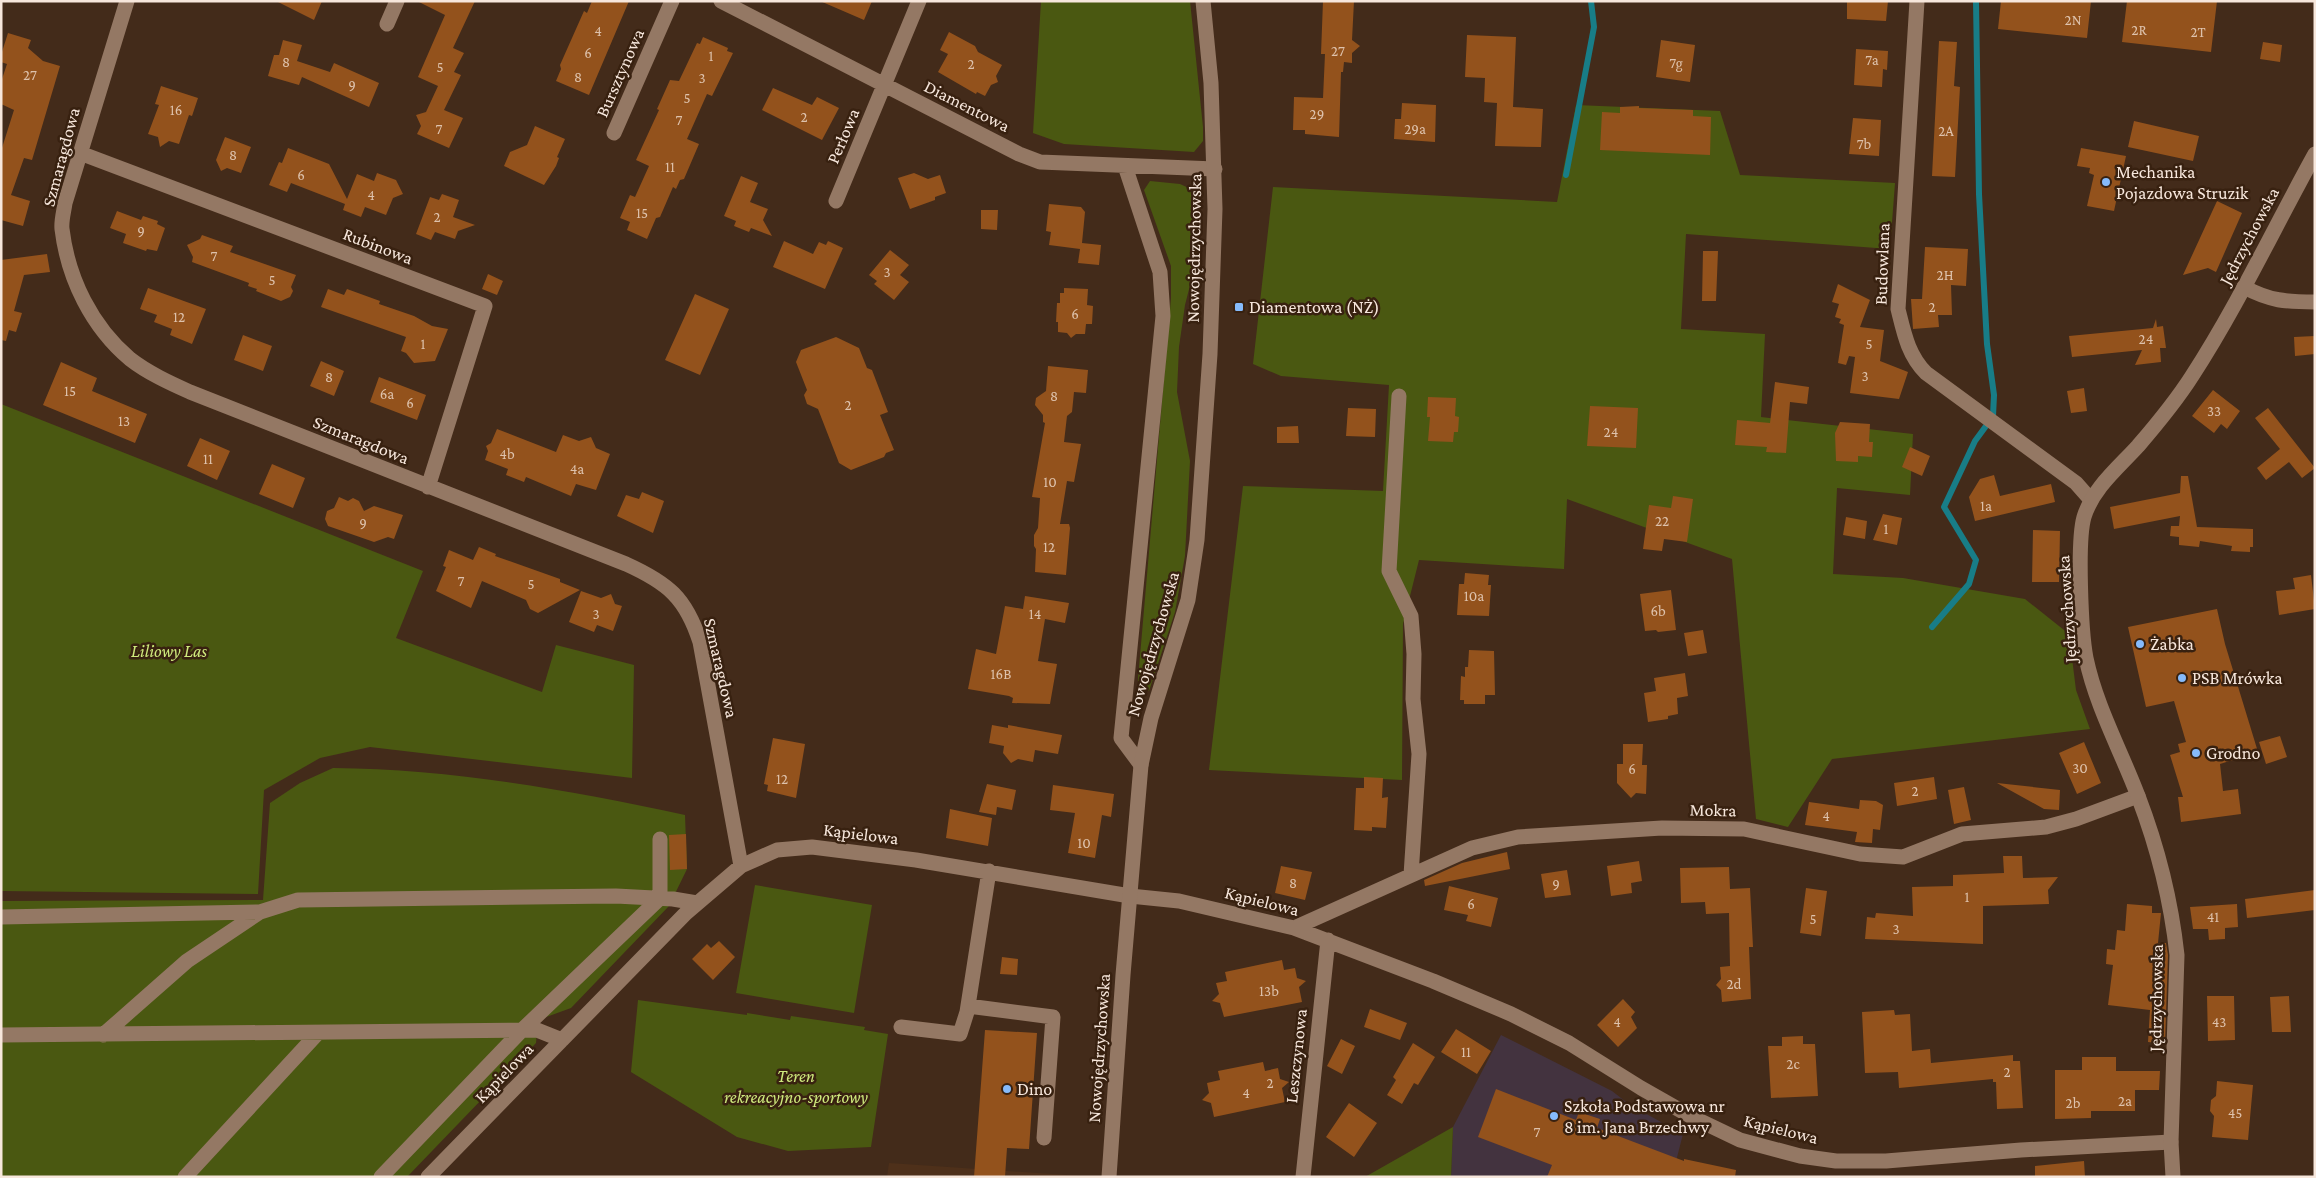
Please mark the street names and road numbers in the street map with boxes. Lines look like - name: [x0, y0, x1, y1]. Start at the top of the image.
- street label: Bursztynowa: [592, 26, 648, 120]
- street label: Diamentowa: [921, 76, 1013, 136]
- street label: Szmaragdowa: [38, 105, 84, 209]
- street label: Perłowa: [822, 105, 864, 167]
- street label: Nowojędrzychowska: [1183, 173, 1206, 323]
- street label: Jędrzychowska: [2214, 184, 2283, 290]
- street label: Budowlana: [1871, 223, 1893, 305]
- street label: Rubinowa: [340, 224, 416, 268]
- street label: Szmaragdowa: [310, 412, 412, 468]
- street label: Jędrzychowska: [2053, 555, 2081, 665]
- street label: Nowojędrzychowska: [1123, 569, 1184, 719]
- street label: Szmaragdowa: [700, 616, 742, 720]
- street label: Mokra: [1689, 800, 1737, 820]
- street label: Kąpielowa: [822, 819, 900, 849]
- street label: Kąpielowa: [1223, 882, 1301, 920]
- street label: Jędrzychowska: [2145, 944, 2167, 1054]
- street label: Nowojędrzychowska: [1084, 973, 1115, 1123]
- street label: Leszczynowa: [1281, 1008, 1311, 1104]
- street label: Kąpielowa: [471, 1039, 537, 1107]
- street label: Kąpielowa: [1742, 1110, 1820, 1148]

